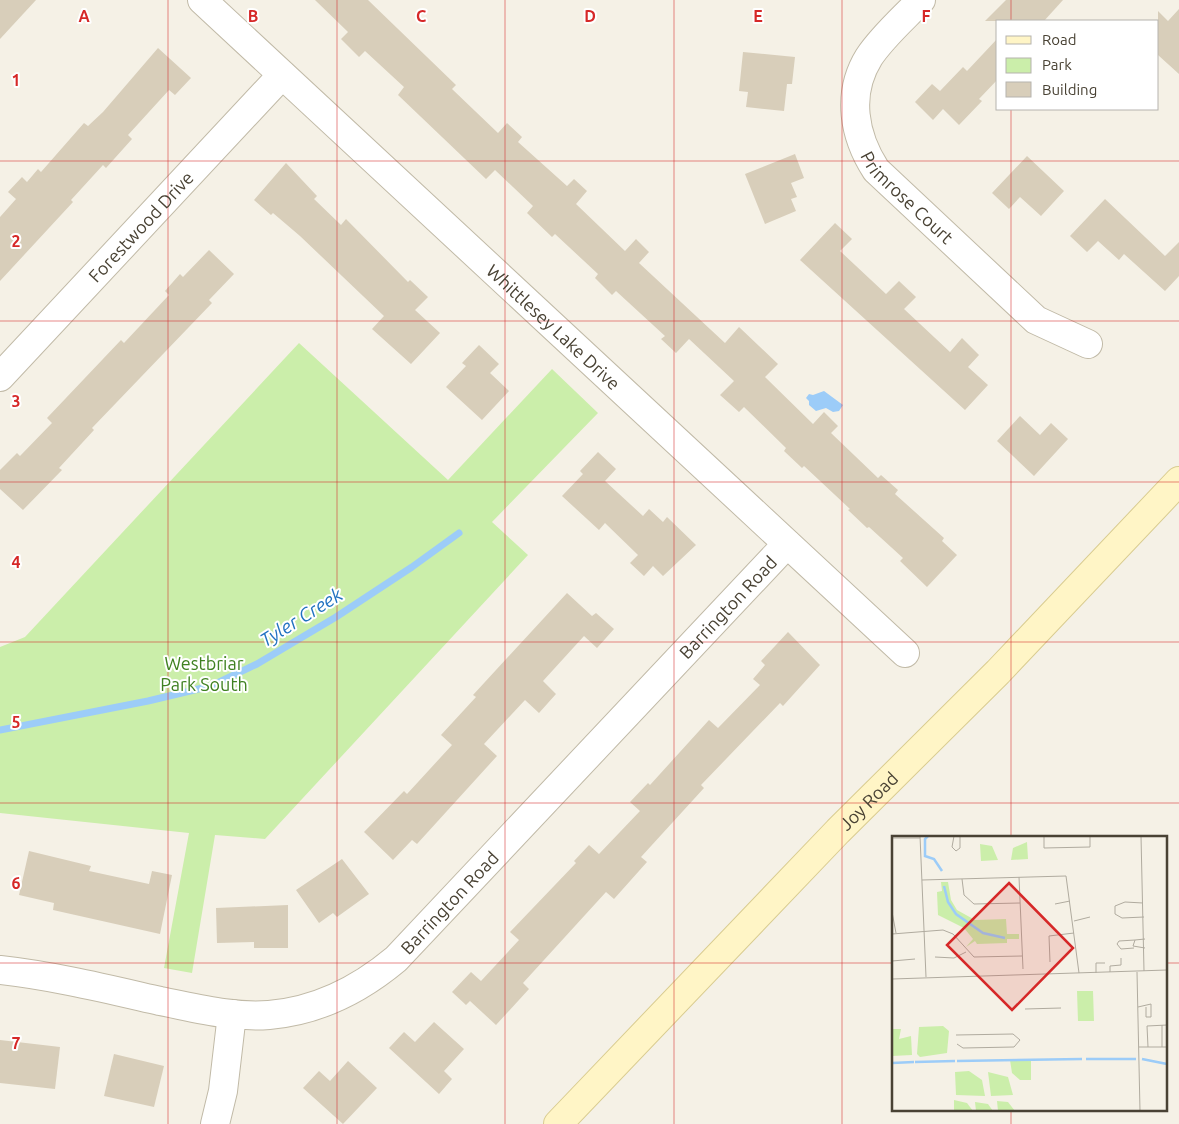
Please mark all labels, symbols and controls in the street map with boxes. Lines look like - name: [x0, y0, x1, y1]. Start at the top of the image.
- text: A: [78, 7, 90, 25]
- text: B: [248, 7, 258, 25]
- text: C: [416, 7, 426, 25]
- text: D: [584, 7, 596, 25]
- text: E: [753, 7, 763, 25]
- text: F: [922, 7, 931, 25]
- legend: [996, 20, 1159, 110]
- text: Road: [1042, 31, 1077, 48]
- text: Park: [1042, 56, 1072, 73]
- text: 1: [11, 71, 21, 89]
- text: Building: [1042, 81, 1097, 98]
- street label: Primrose Court: [857, 148, 957, 247]
- street label: Forestwood Drive: [84, 167, 197, 286]
- text: 2: [11, 232, 21, 250]
- street label: Whittlesey Lake Drive: [483, 260, 624, 393]
- text: 3: [11, 392, 21, 410]
- street label: Barrington Road: [675, 552, 780, 662]
- text: 4: [11, 553, 21, 571]
- water label: Tyler Creek: [256, 583, 347, 651]
- park label: Westbriar Park South: [160, 653, 248, 694]
- text: 5: [11, 713, 21, 731]
- street label: Joy Road: [835, 768, 901, 834]
- inset map: [892, 836, 1166, 1112]
- street label: Barrington Road: [396, 847, 502, 958]
- text: 6: [11, 874, 21, 892]
- text: 7: [11, 1034, 21, 1052]

